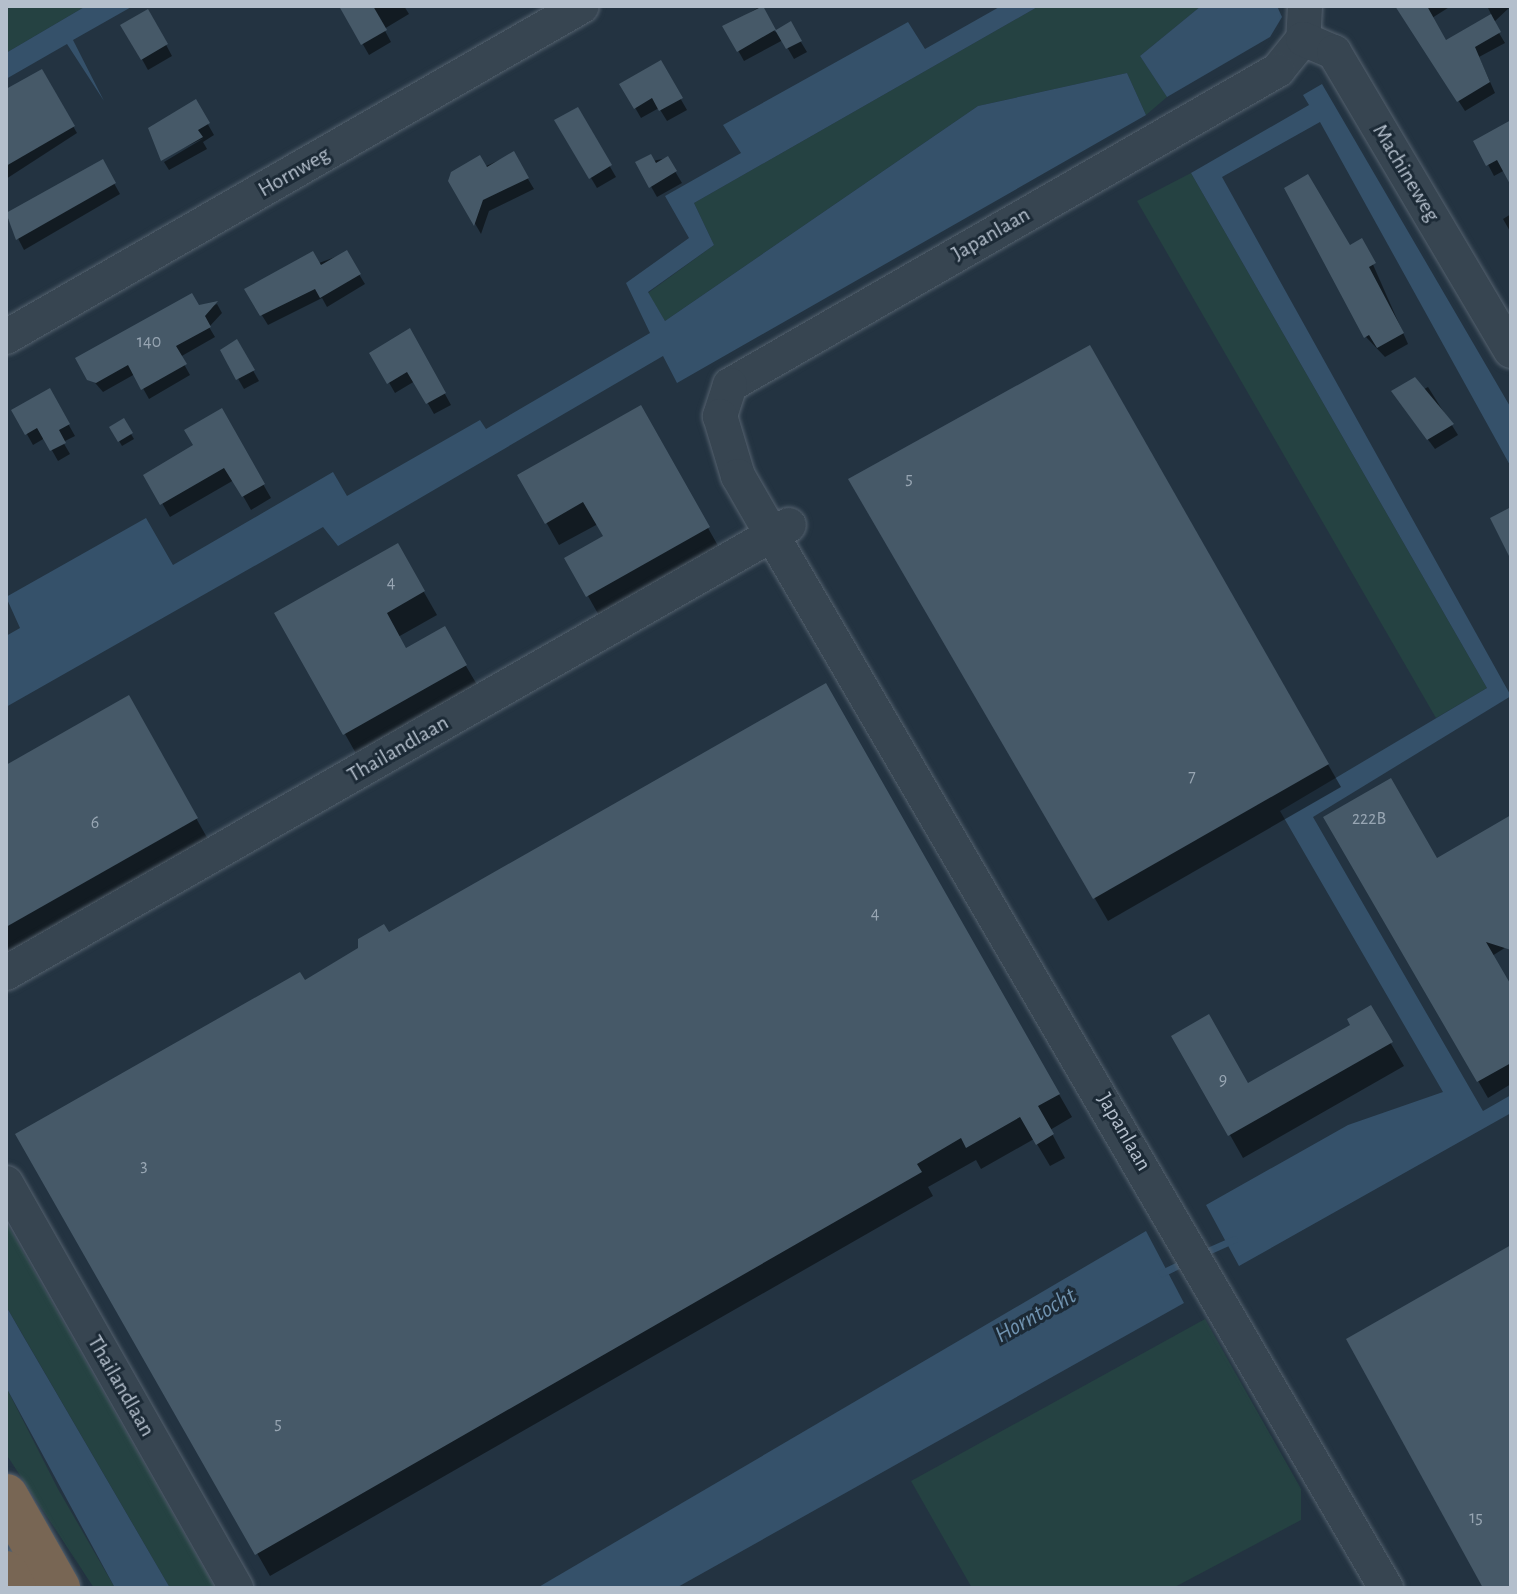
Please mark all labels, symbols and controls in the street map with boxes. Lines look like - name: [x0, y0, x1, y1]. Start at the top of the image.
- street label: Machineweg: [1367, 119, 1445, 227]
- street label: Hornweg: [253, 141, 335, 203]
- street label: Japanlaan: [947, 201, 1035, 267]
- house number: 140: [137, 331, 161, 353]
- house number: 5: [905, 468, 913, 490]
- house number: 4: [387, 572, 395, 594]
- street label: Thailandlaan: [343, 709, 453, 789]
- house number: 7: [1188, 766, 1196, 788]
- house number: 222B: [1352, 808, 1386, 830]
- house number: 6: [91, 812, 99, 834]
- house number: 4: [871, 903, 879, 925]
- house number: 9: [1219, 1069, 1227, 1091]
- street label: Japanlaan: [1091, 1088, 1157, 1176]
- house number: 3: [140, 1155, 148, 1177]
- water label: Horntocht: [990, 1282, 1082, 1350]
- street label: Thailandlaan: [81, 1331, 161, 1441]
- house number: 5: [274, 1413, 282, 1435]
- house number: 15: [1469, 1507, 1483, 1529]

